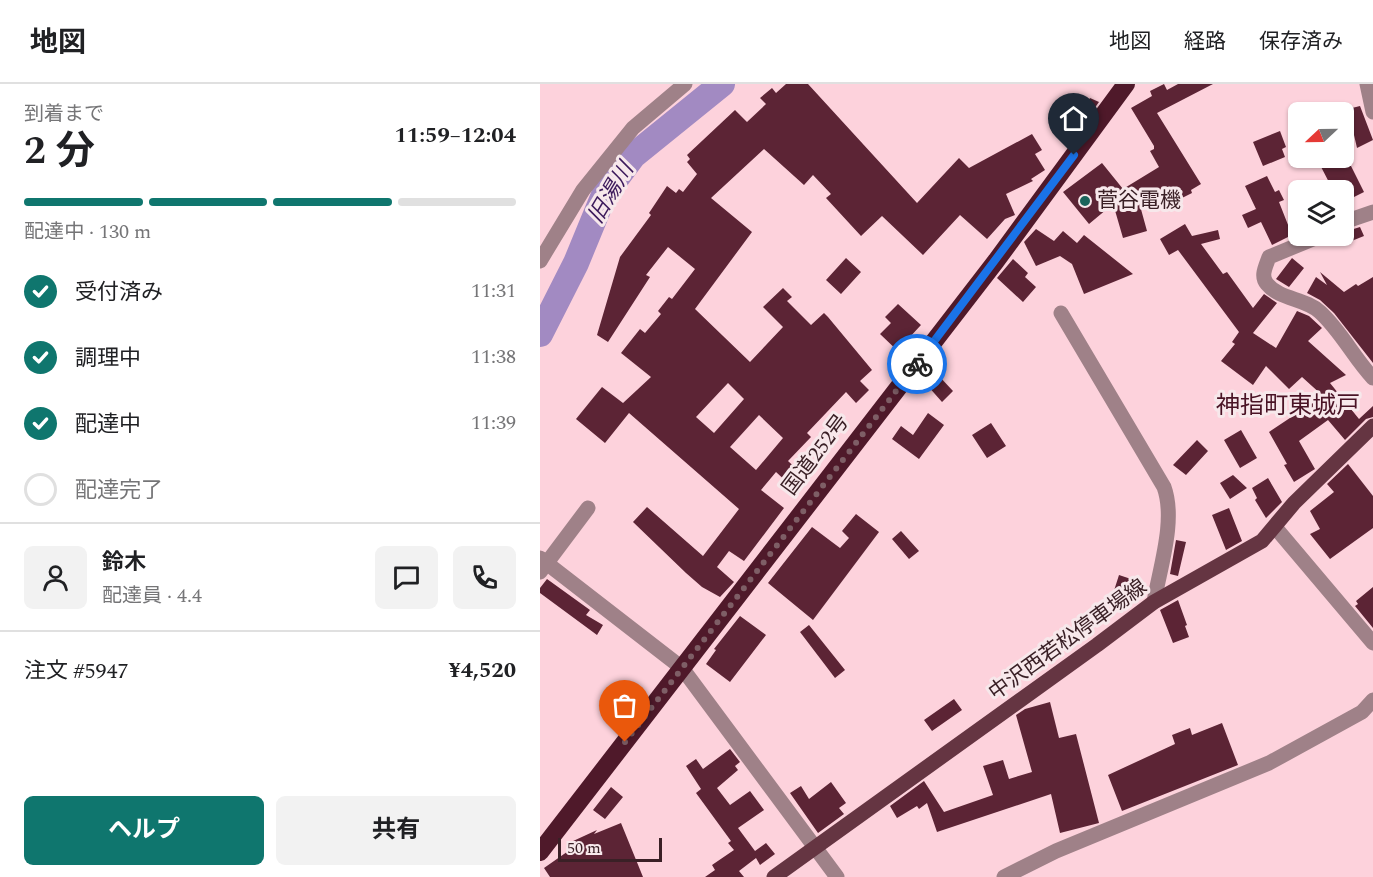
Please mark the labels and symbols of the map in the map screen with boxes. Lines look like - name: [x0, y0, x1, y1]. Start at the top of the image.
- pin: [1048, 93, 1099, 155]
- north arrow: [1288, 102, 1354, 168]
- water label: 旧湯川: [580, 155, 643, 230]
- place label: 菅谷電機: [1097, 185, 1181, 217]
- marker: 菅谷電機: [1078, 194, 1092, 208]
- courier: [887, 334, 947, 394]
- district label: 神指町東城戸: [1216, 388, 1360, 424]
- street label: 国道252号: [775, 408, 857, 502]
- street label: 中沢西若松停車場線: [982, 572, 1154, 708]
- pin: [599, 680, 650, 742]
- scale bar: [558, 835, 662, 862]

